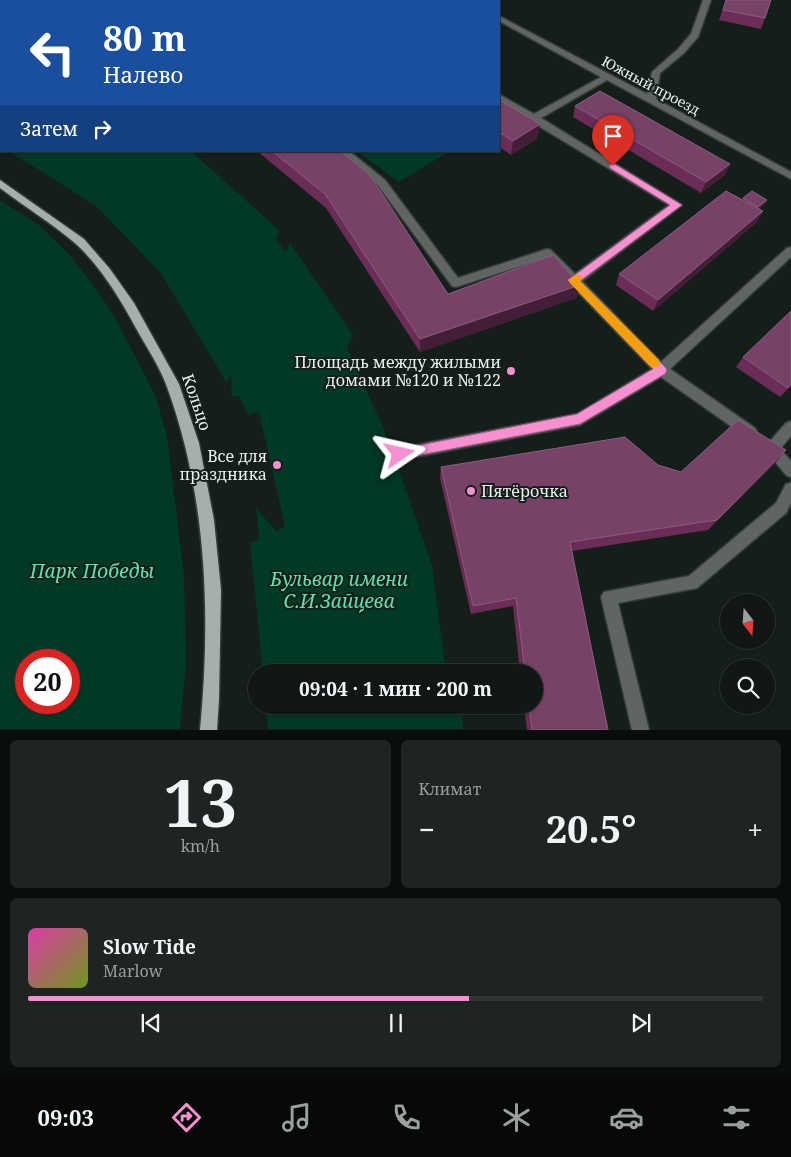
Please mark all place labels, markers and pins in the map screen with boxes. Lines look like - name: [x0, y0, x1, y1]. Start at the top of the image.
- pin: [592, 115, 634, 166]
- place label: Площадь между жилыми домами №120 и №122: [294, 351, 501, 391]
- marker: Площадь между жилыми домами №120 и №122: [505, 365, 517, 377]
- place label: Все для праздника: [180, 445, 267, 485]
- marker: Все для праздника: [271, 459, 283, 471]
- place label: Пятёрочка: [481, 480, 568, 502]
- marker: Пятёрочка: [465, 485, 477, 497]

